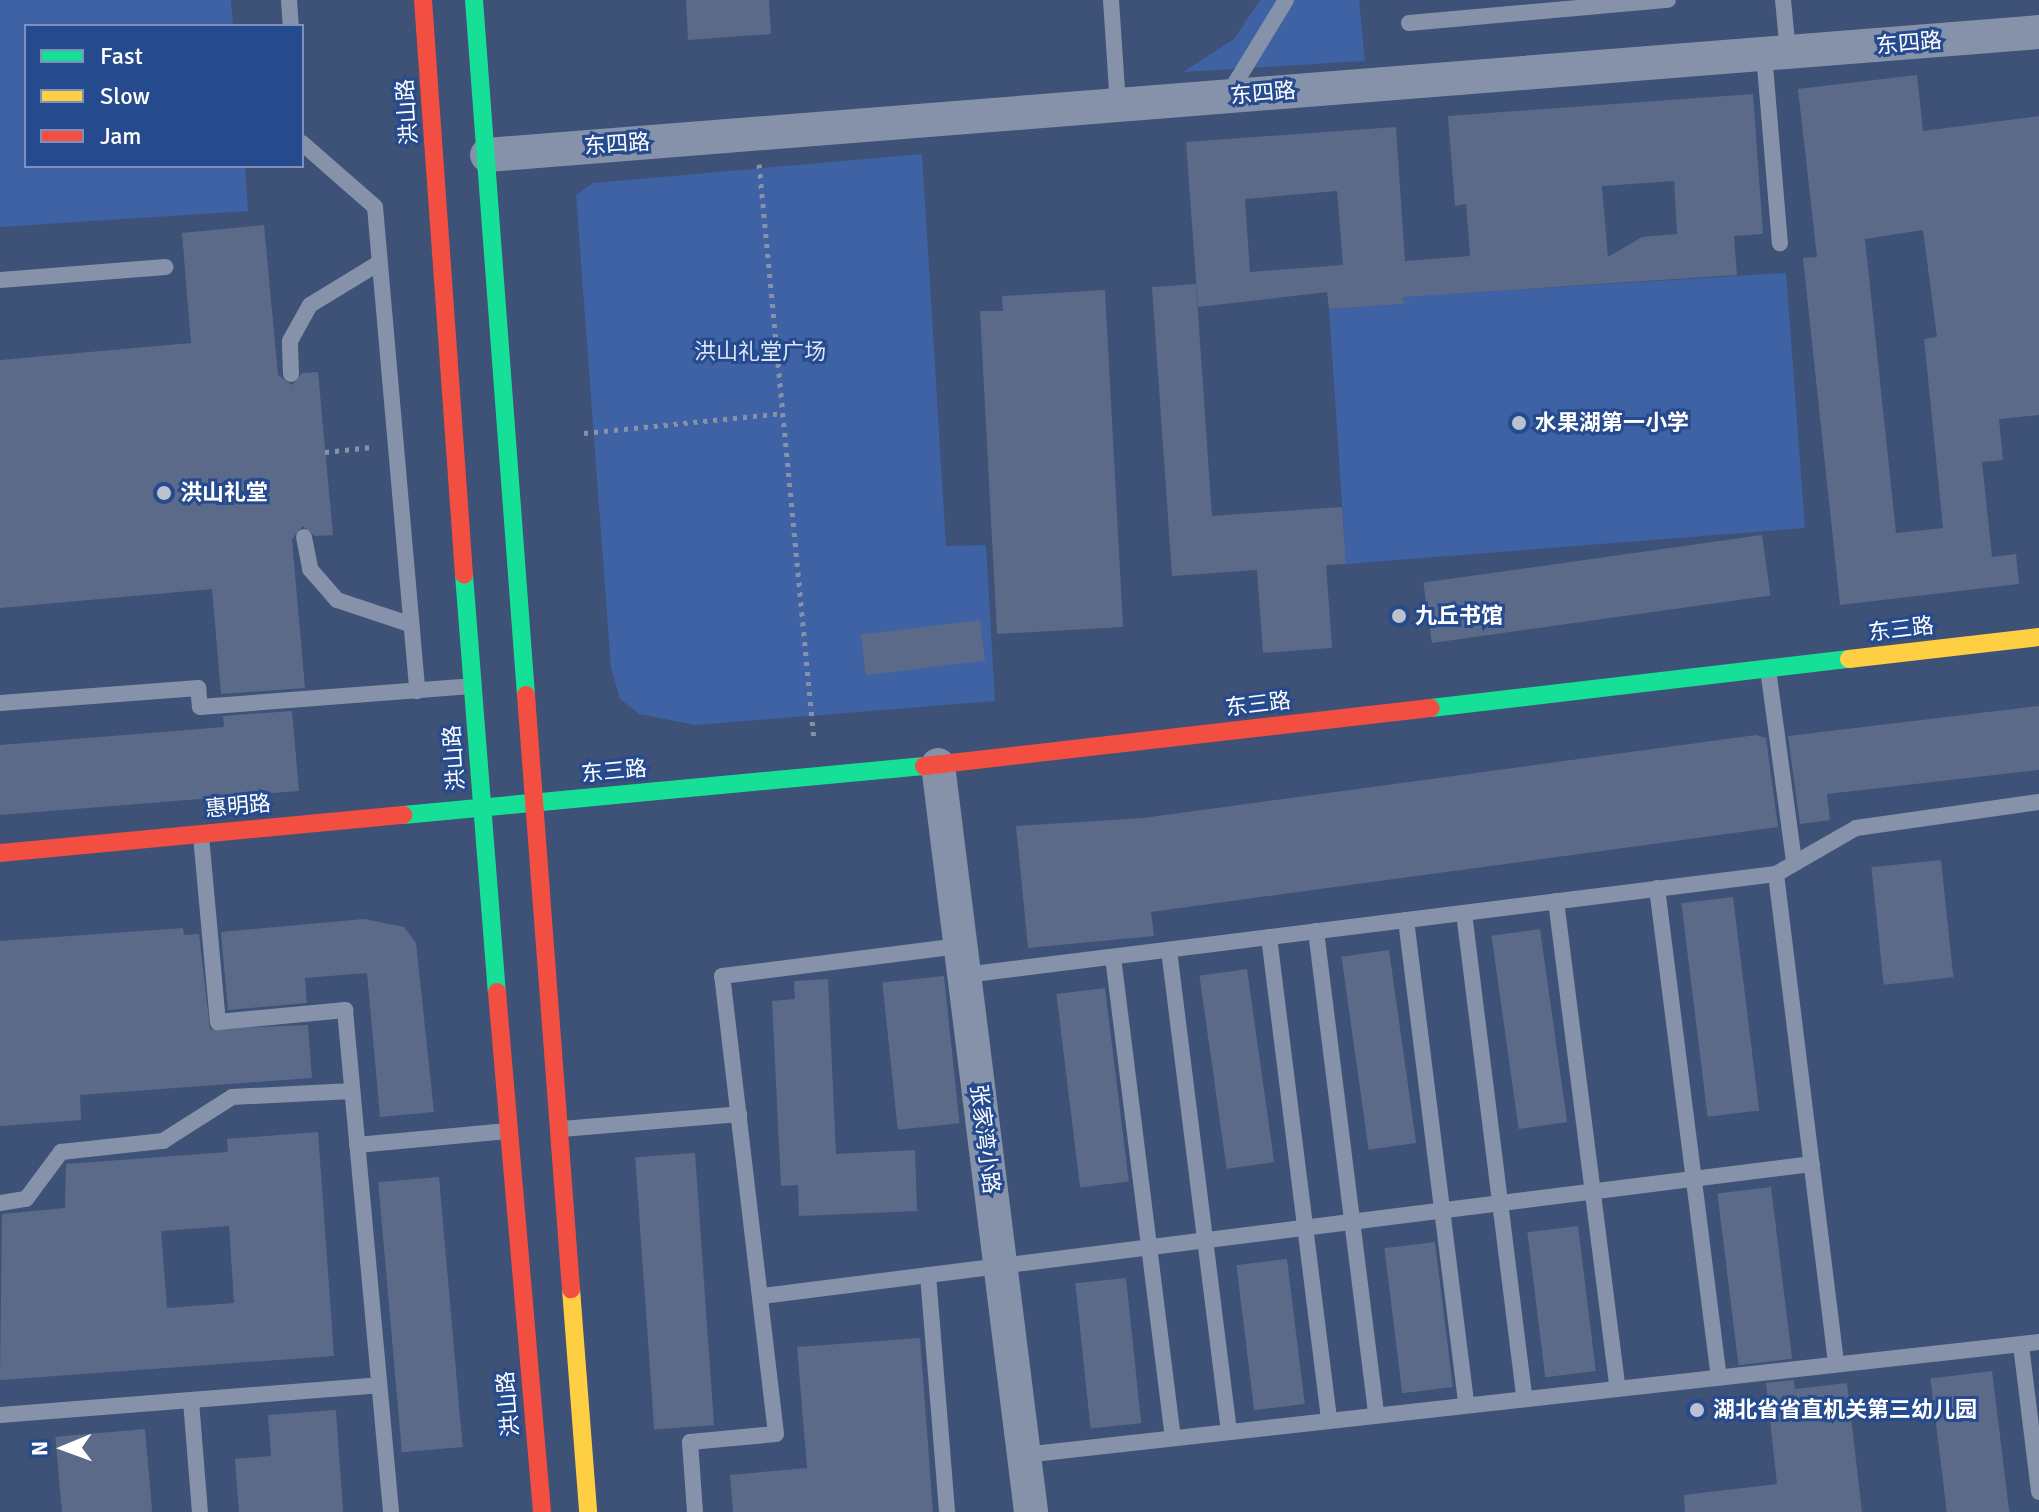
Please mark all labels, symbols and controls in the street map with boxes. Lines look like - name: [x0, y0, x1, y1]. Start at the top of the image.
- legend: [24, 24, 304, 168]
- street label: 东四路: [1875, 27, 1943, 59]
- text: Fast: [100, 41, 143, 71]
- street label: 东四路: [1229, 77, 1297, 109]
- street label: 洪山路: [392, 78, 422, 146]
- text: Slow: [100, 81, 150, 111]
- text: Jam: [100, 121, 141, 151]
- street label: 东四路: [583, 129, 651, 159]
- park label: 洪山礼堂广场: [694, 339, 826, 365]
- place label: 水果湖第一小学: [1535, 410, 1689, 436]
- marker: 水果湖第一小学: [1510, 414, 1528, 432]
- place label: 洪山礼堂: [180, 480, 268, 506]
- marker: 洪山礼堂: [155, 484, 173, 502]
- place label: 九丘书馆: [1415, 603, 1503, 629]
- marker: 九丘书馆: [1390, 607, 1408, 625]
- street label: 东三路: [1867, 612, 1935, 646]
- street label: 东三路: [1224, 687, 1292, 721]
- street label: 洪山路: [439, 724, 469, 792]
- street label: 东三路: [580, 755, 648, 787]
- street label: 惠明路: [204, 790, 272, 822]
- street label: 张家湾小路: [965, 1083, 1005, 1195]
- street label: 洪山路: [492, 1370, 524, 1438]
- place label: 湖北省省直机关第三幼儿园: [1713, 1397, 1977, 1423]
- marker: 湖北省省直机关第三幼儿园: [1688, 1401, 1706, 1419]
- north arrow: [24, 1408, 104, 1488]
- text: N: [26, 1441, 53, 1456]

